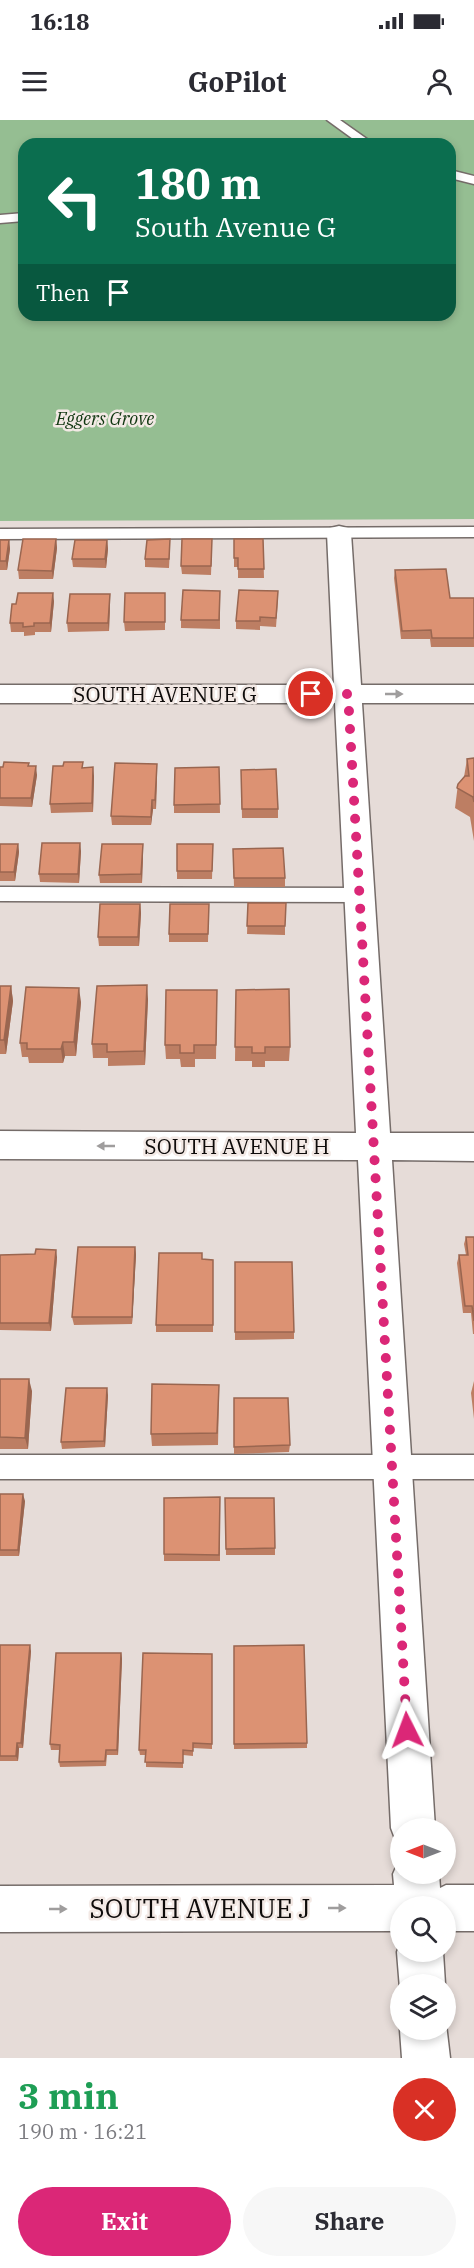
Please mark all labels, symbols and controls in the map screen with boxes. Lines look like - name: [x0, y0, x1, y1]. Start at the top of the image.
- text: 16:18: [30, 7, 89, 36]
- text: GoPilot: [188, 64, 286, 99]
- icon: menu: [18, 65, 51, 98]
- icon: person: [423, 65, 456, 98]
- text: 180 m: [135, 156, 261, 211]
- icon: left: [36, 162, 114, 240]
- text: South Avenue G: [135, 209, 336, 244]
- icon: arrive: [102, 276, 135, 309]
- text: Then: [36, 278, 90, 307]
- park label: Eggers Grove: [55, 407, 154, 430]
- pin: [285, 668, 336, 719]
- icon: arrive: [294, 677, 327, 710]
- street label: SOUTH AVENUE G: [73, 680, 257, 708]
- one-way arrow: [385, 689, 404, 699]
- street label: SOUTH AVENUE H: [144, 1132, 330, 1160]
- one-way arrow: [96, 1141, 115, 1151]
- position arrow: [375, 1698, 439, 1762]
- north arrow: [390, 1818, 456, 1884]
- map controls: [390, 1818, 456, 2040]
- street label: SOUTH AVENUE J: [90, 1891, 310, 1925]
- button: search: [390, 1896, 456, 1962]
- one-way arrow: [328, 1903, 347, 1913]
- one-way arrow: [49, 1904, 68, 1914]
- button: layers: [390, 1974, 456, 2040]
- text: 3 min: [18, 2072, 119, 2119]
- button: close: [393, 2078, 456, 2141]
- text: 190 m · 16:21: [18, 2118, 147, 2145]
- button: Exit: [18, 2187, 231, 2256]
- button: Share: [243, 2187, 456, 2256]

